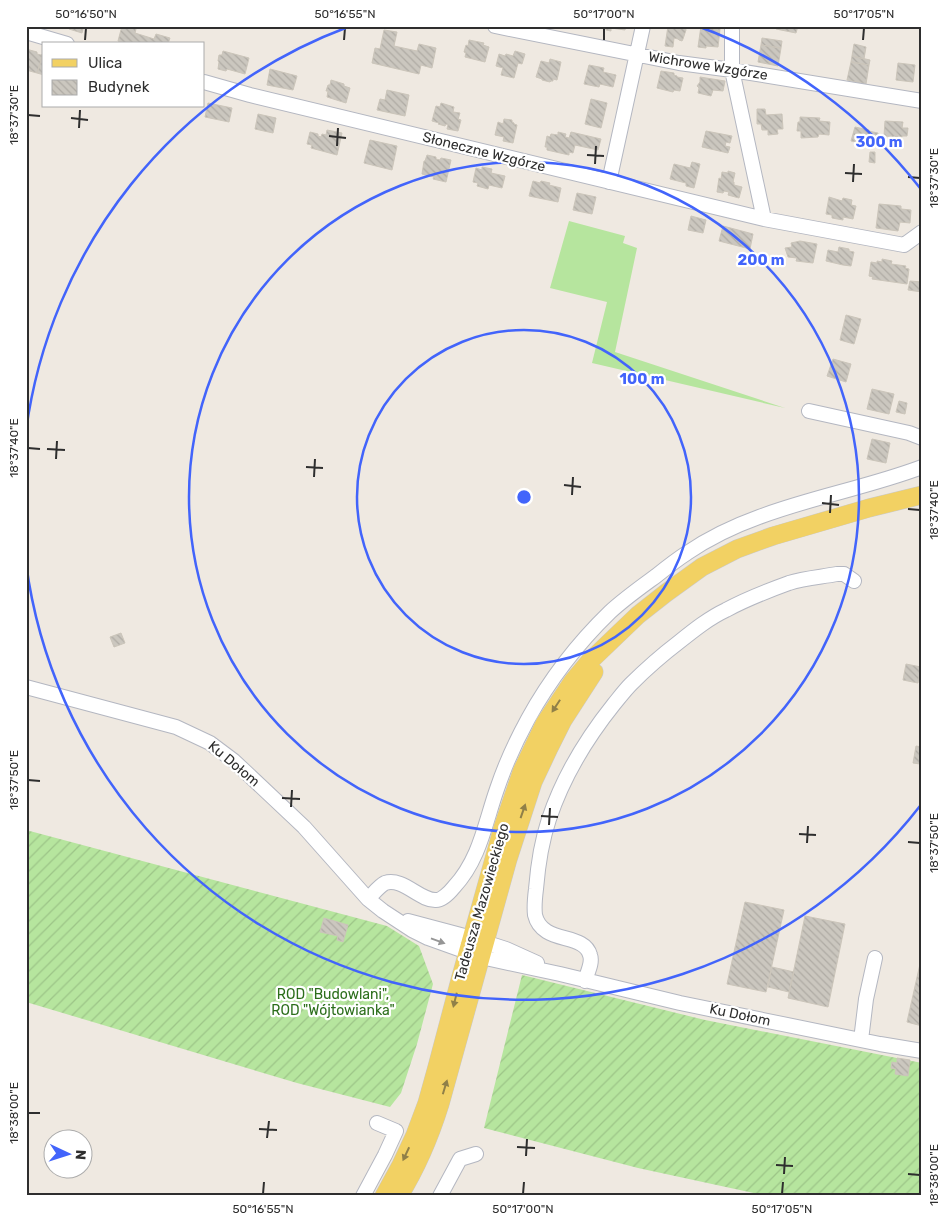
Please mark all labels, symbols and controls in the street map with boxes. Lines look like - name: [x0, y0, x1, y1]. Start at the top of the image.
- text: 50°16'50"N: [55, 7, 117, 21]
- text: 50°16'55"N: [314, 7, 376, 21]
- text: 50°17'00"N: [573, 7, 635, 21]
- text: 50°17'05"N: [834, 7, 894, 21]
- legend: [42, 42, 205, 108]
- street label: Wichrowe Wzgórze: [647, 48, 769, 84]
- text: Ulica: [88, 54, 122, 72]
- text: Budynek: [88, 78, 150, 96]
- text: 18°37'30"E: [7, 85, 21, 145]
- street label: Słoneczne Wzgórze: [421, 128, 547, 176]
- text: 300 m: [855, 133, 903, 151]
- text: 18°37'30"E: [927, 148, 941, 208]
- text: 200 m: [737, 251, 785, 269]
- text: 100 m: [620, 370, 664, 388]
- text: 18°37'40"E: [7, 418, 21, 478]
- text: 18°37'40"E: [927, 480, 941, 540]
- centre of rings: [515, 488, 533, 506]
- one-way arrow: [551, 699, 561, 713]
- street label: Ku Dołom: [205, 738, 263, 790]
- text: 18°37'50"E: [7, 750, 21, 810]
- one-way arrow: [520, 804, 527, 819]
- text: 18°37'50"E: [927, 813, 941, 873]
- street label: Tadeusza Mazowieckiego: [451, 821, 513, 983]
- one-way arrow: [431, 937, 446, 945]
- park label: ROD "Budowlani", ROD "Wójtowianka": [271, 986, 395, 1019]
- one-way arrow: [450, 992, 458, 1007]
- street label: Ku Dołom: [708, 1000, 772, 1030]
- one-way arrow: [442, 1080, 450, 1095]
- text: 18°38'00"E: [7, 1082, 21, 1144]
- north arrow: [42, 1130, 92, 1180]
- text: 18°38'00"E: [927, 1144, 941, 1206]
- one-way arrow: [401, 1147, 409, 1161]
- text: N: [72, 1149, 89, 1160]
- text: 50°16'55"N: [232, 1202, 294, 1216]
- text: 50°17'00"N: [492, 1202, 554, 1216]
- text: 50°17'05"N: [752, 1202, 812, 1216]

